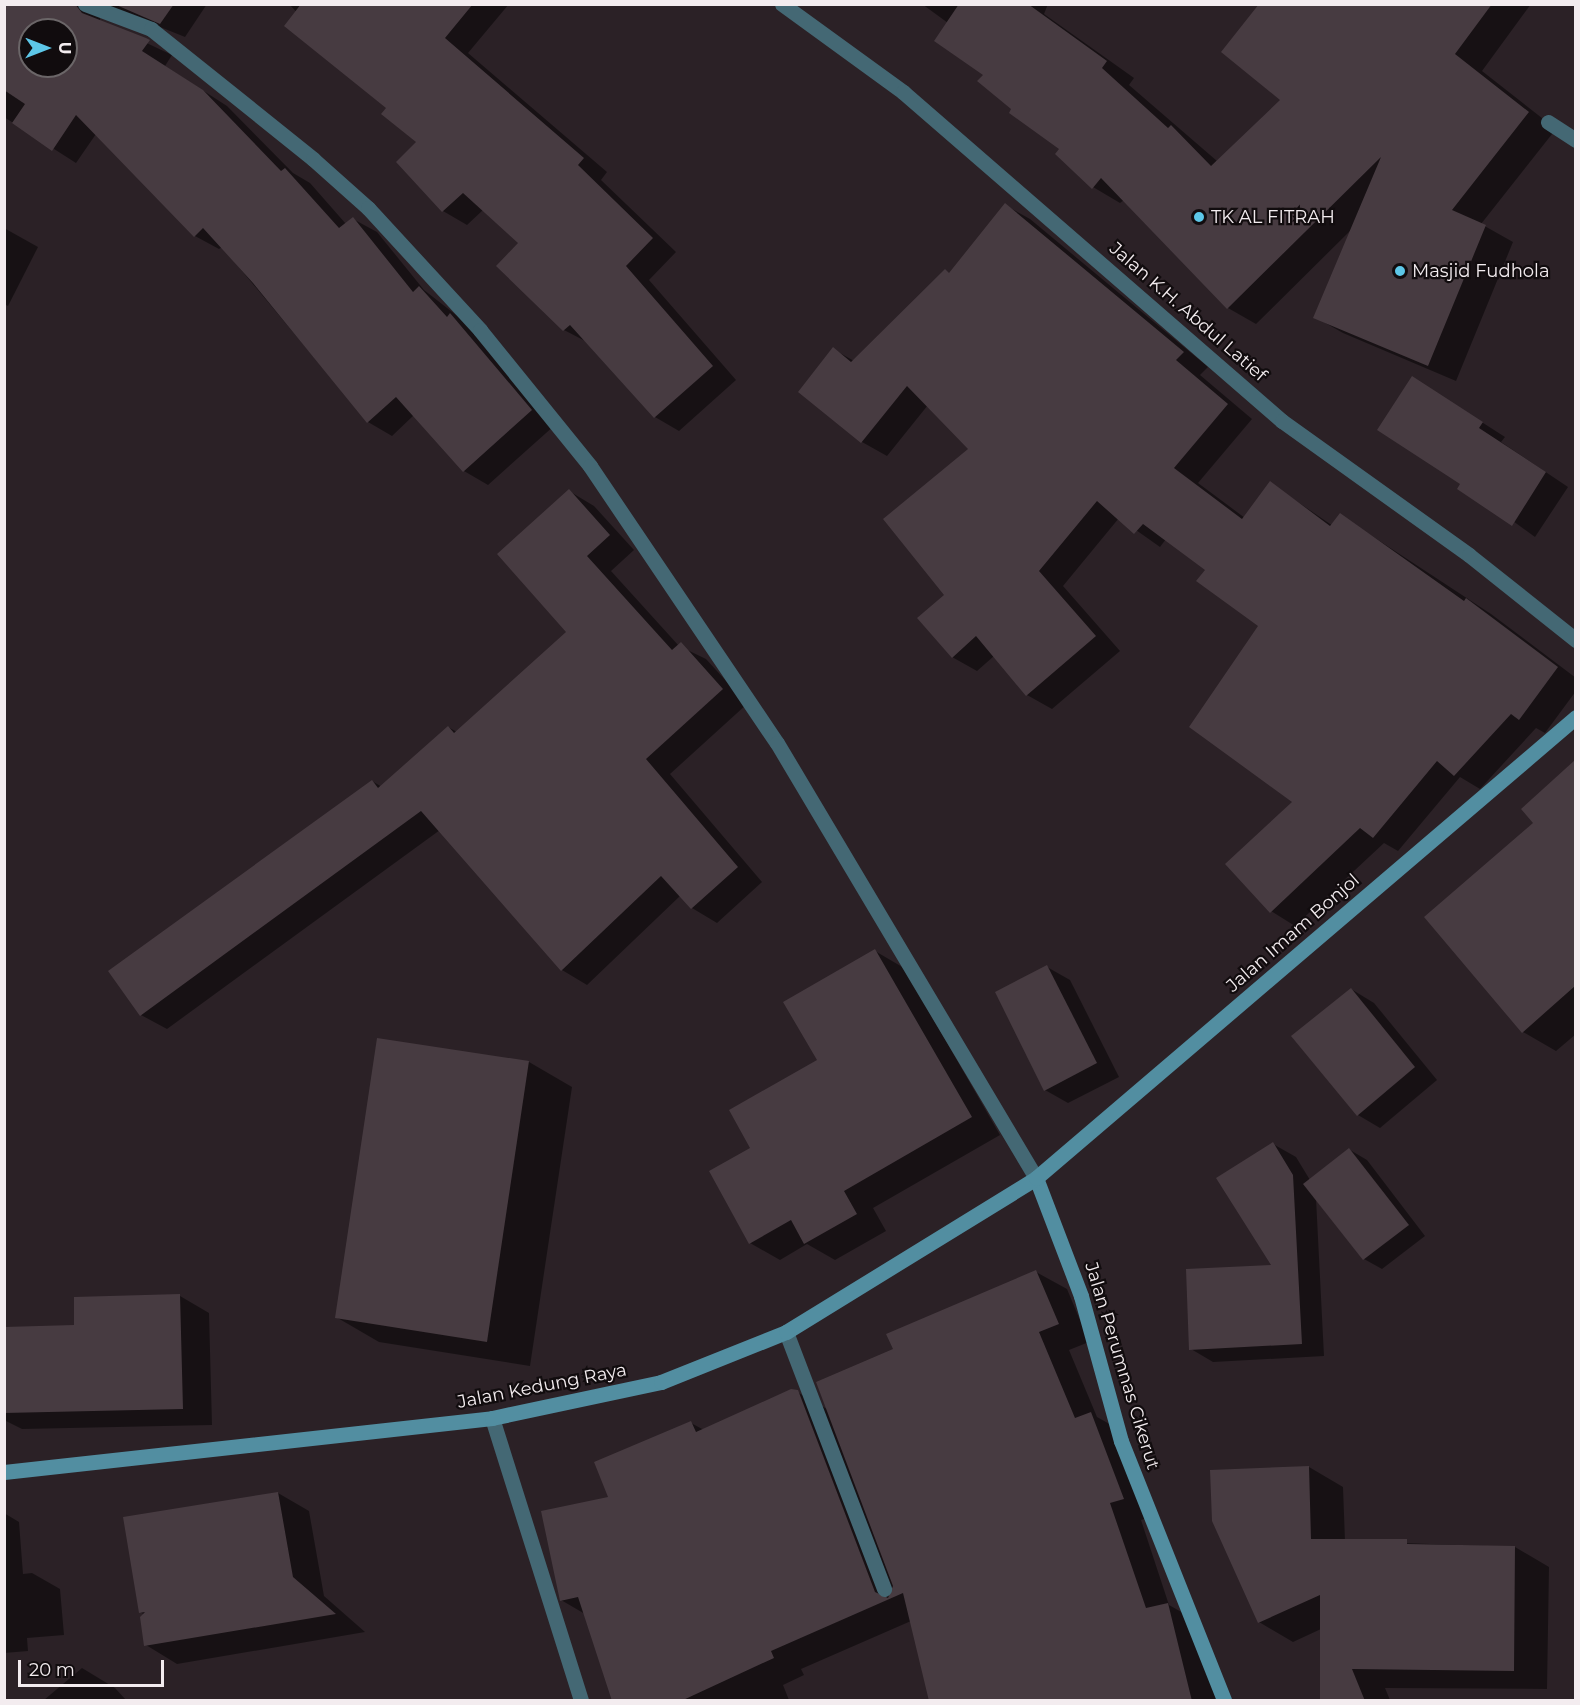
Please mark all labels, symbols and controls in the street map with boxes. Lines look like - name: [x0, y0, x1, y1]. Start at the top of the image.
- north arrow: [18, 18, 78, 78]
- text: U: [55, 42, 74, 54]
- place label: TK AL FITRAH: [1211, 206, 1335, 228]
- marker: TK AL FITRAH: [1192, 210, 1206, 224]
- street label: Jalan K.H. Abdul Latief: [1105, 238, 1271, 386]
- place label: Masjid Fudhola: [1412, 260, 1550, 282]
- marker: Masjid Fudhola: [1393, 264, 1407, 278]
- street label: Jalan Imam Bonjol: [1222, 869, 1364, 997]
- street label: Jalan Perumnas Cikerut: [1080, 1260, 1164, 1472]
- street label: Jalan Kedung Raya: [456, 1359, 628, 1413]
- scale bar: [21, 1648, 166, 1686]
- text: 20 m: [29, 1659, 75, 1681]

